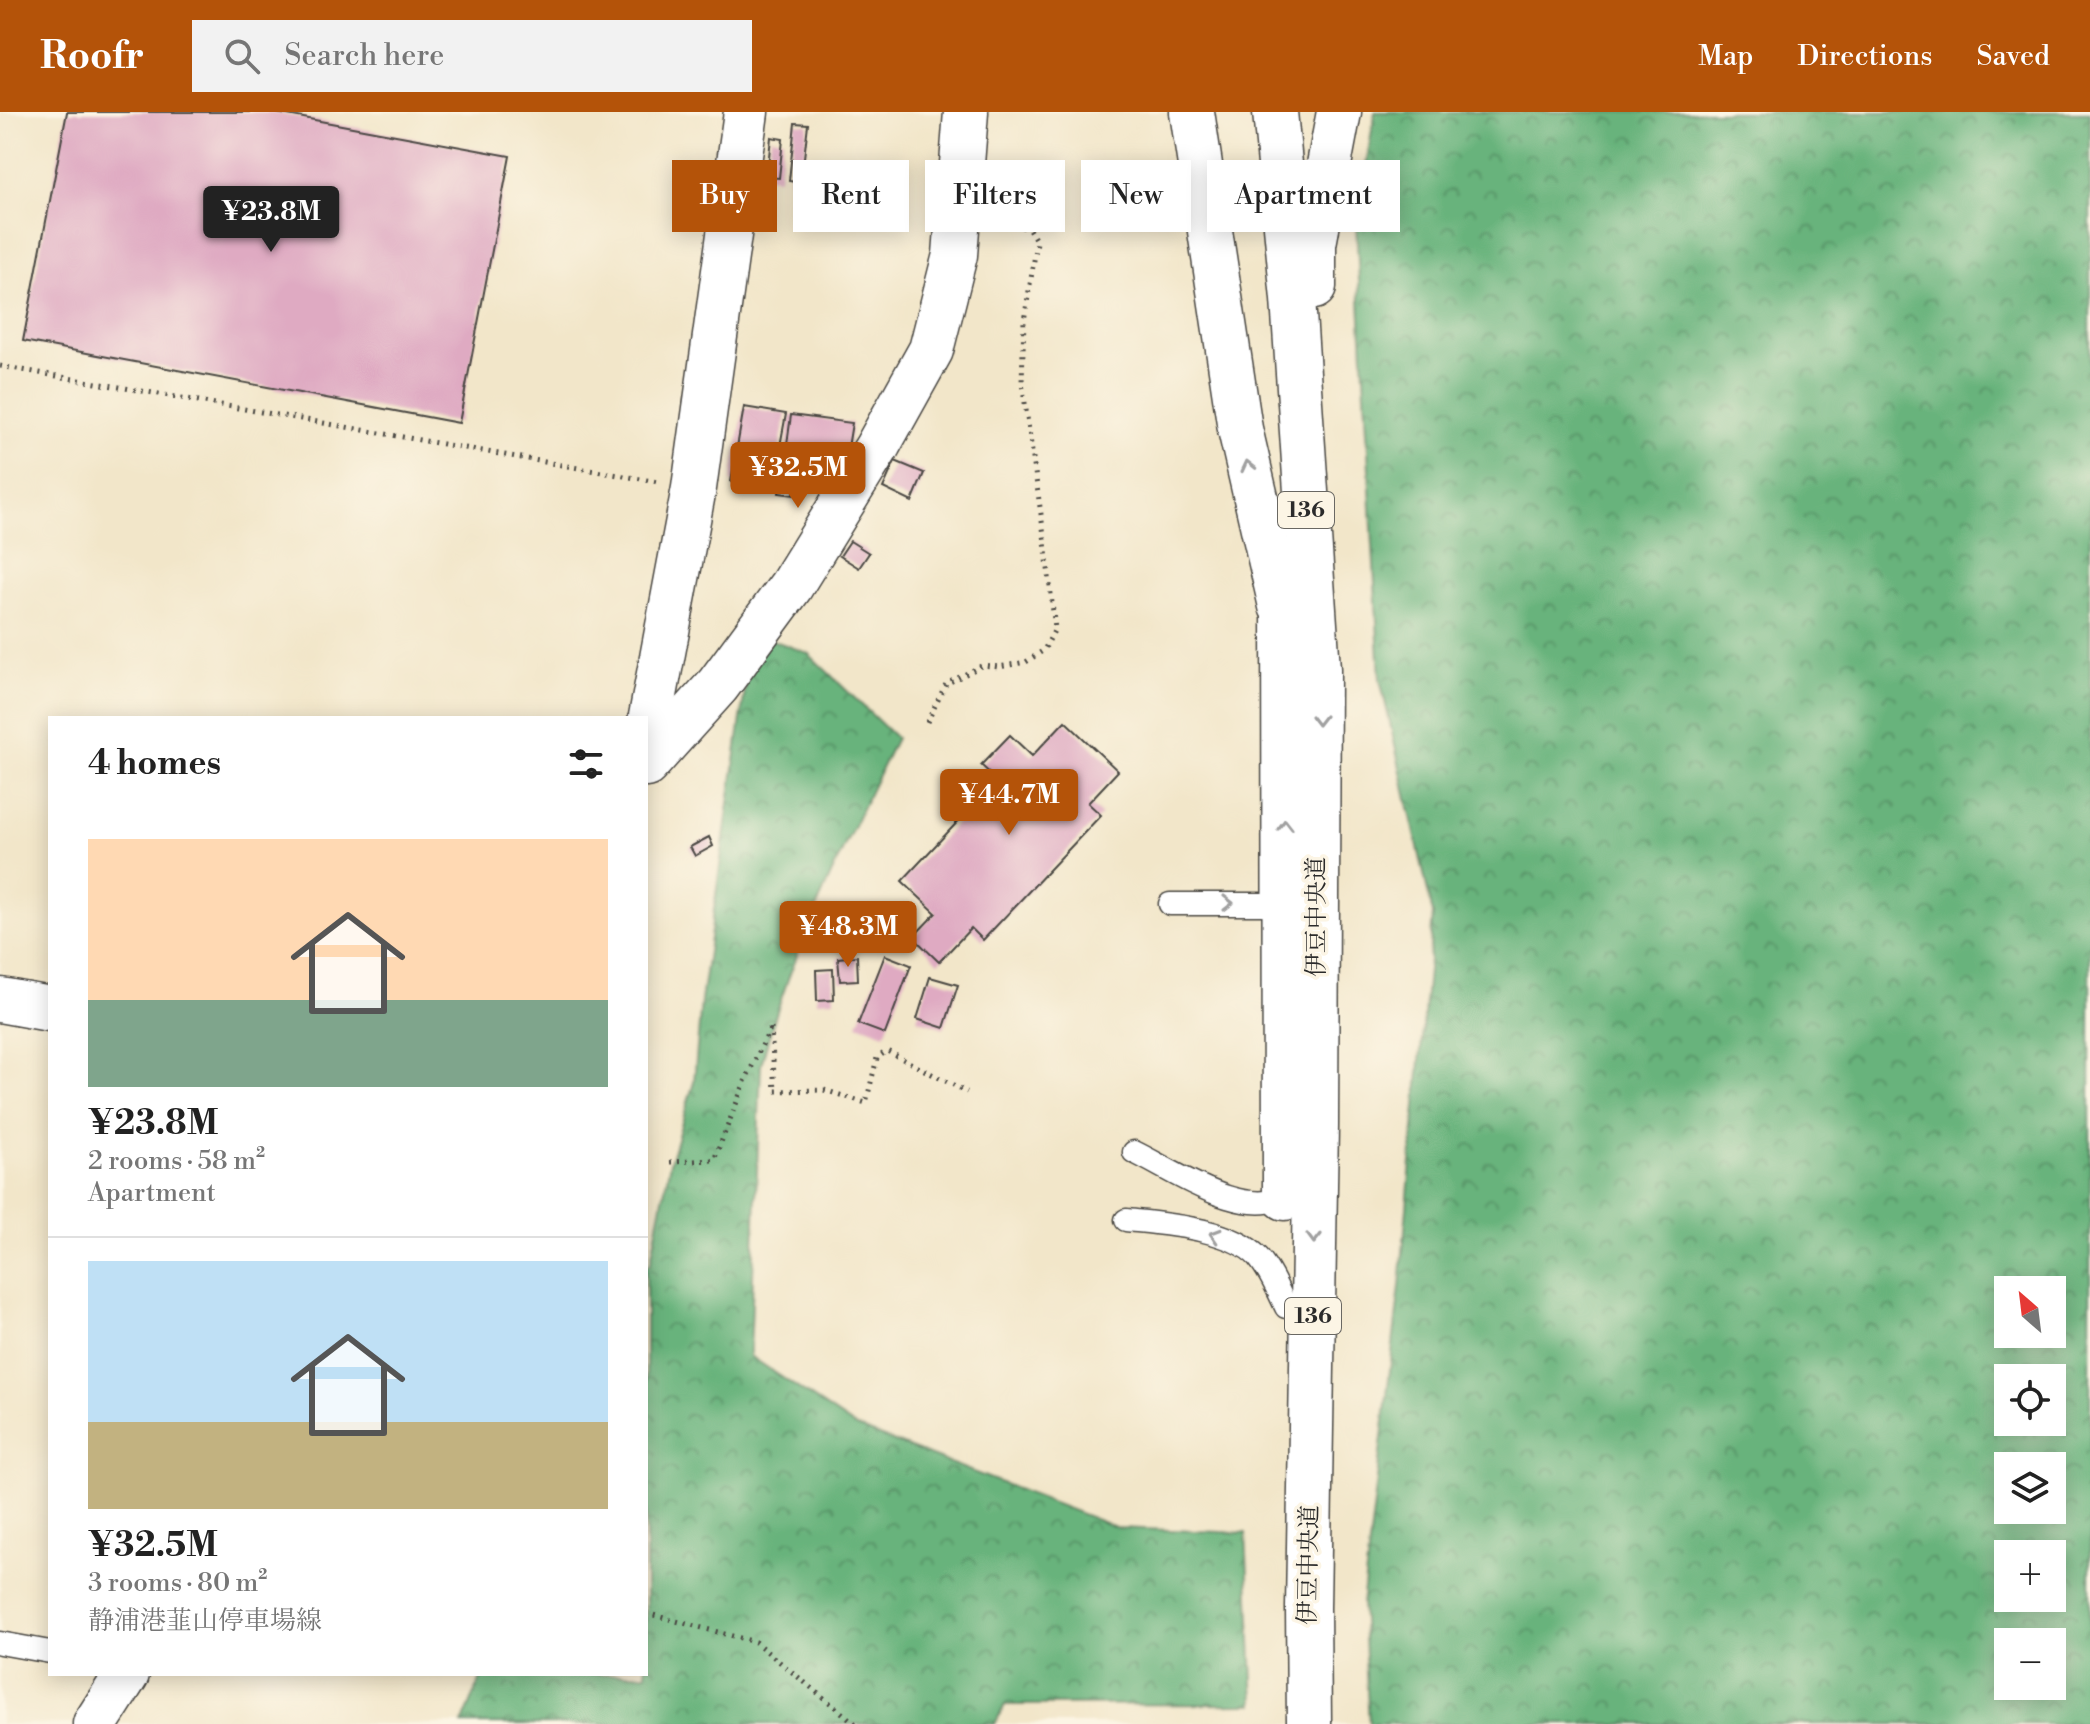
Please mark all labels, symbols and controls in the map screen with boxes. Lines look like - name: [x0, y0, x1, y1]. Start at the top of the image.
- search box: [192, 20, 752, 92]
- text: Roofr: [40, 33, 144, 80]
- icon: search: [220, 34, 264, 78]
- text: Search here: [284, 37, 444, 75]
- text: Map: [1698, 39, 1753, 74]
- text: Directions: [1797, 39, 1932, 74]
- text: Saved: [1976, 39, 2050, 74]
- chip: Buy: [672, 160, 777, 232]
- chip: Rent: [793, 160, 909, 232]
- chip: Filters: [925, 160, 1065, 232]
- chip: New: [1081, 160, 1191, 232]
- chip: Apartment: [1207, 160, 1400, 232]
- pin: ¥23.8M: [206, 186, 336, 254]
- text: ¥23.8M: [221, 196, 321, 228]
- pin: ¥32.5M: [733, 442, 863, 510]
- text: ¥32.5M: [748, 452, 848, 484]
- one-way arrow: [1240, 459, 1257, 473]
- road number: 136: [1278, 492, 1334, 528]
- one-way arrow: [1309, 714, 1327, 727]
- icon: filters: [564, 742, 608, 786]
- text: 4 homes: [88, 743, 221, 785]
- pin: ¥44.7M: [944, 769, 1074, 837]
- text: ¥44.7M: [958, 779, 1060, 811]
- one-way arrow: [1276, 818, 1294, 831]
- street label: 伊豆中央道: [1302, 857, 1332, 977]
- icon: home: [276, 891, 420, 1035]
- one-way arrow: [1222, 894, 1235, 912]
- pin: ¥48.3M: [783, 901, 913, 969]
- text: ¥48.3M: [798, 911, 898, 943]
- text: ¥23.8M: [88, 1103, 218, 1145]
- text: 2 rooms · 58 m²: [88, 1145, 265, 1177]
- text: Apartment: [88, 1177, 216, 1209]
- one-way arrow: [1208, 1228, 1222, 1244]
- one-way arrow: [1305, 1232, 1323, 1245]
- north arrow: [1994, 1276, 2066, 1348]
- map controls: [1994, 1276, 2066, 1700]
- road number: 136: [1285, 1298, 1341, 1334]
- icon: home: [276, 1313, 420, 1457]
- button: locate: [1994, 1364, 2066, 1436]
- button: layers: [1994, 1452, 2066, 1524]
- street label: 伊豆中央道: [1293, 1505, 1325, 1625]
- text: ¥32.5M: [88, 1525, 218, 1567]
- button: +: [1994, 1540, 2066, 1612]
- text: 3 rooms · 80 m²: [88, 1567, 267, 1599]
- text: 静浦港韮山停車場線: [88, 1605, 322, 1637]
- button: −: [1994, 1628, 2066, 1700]

